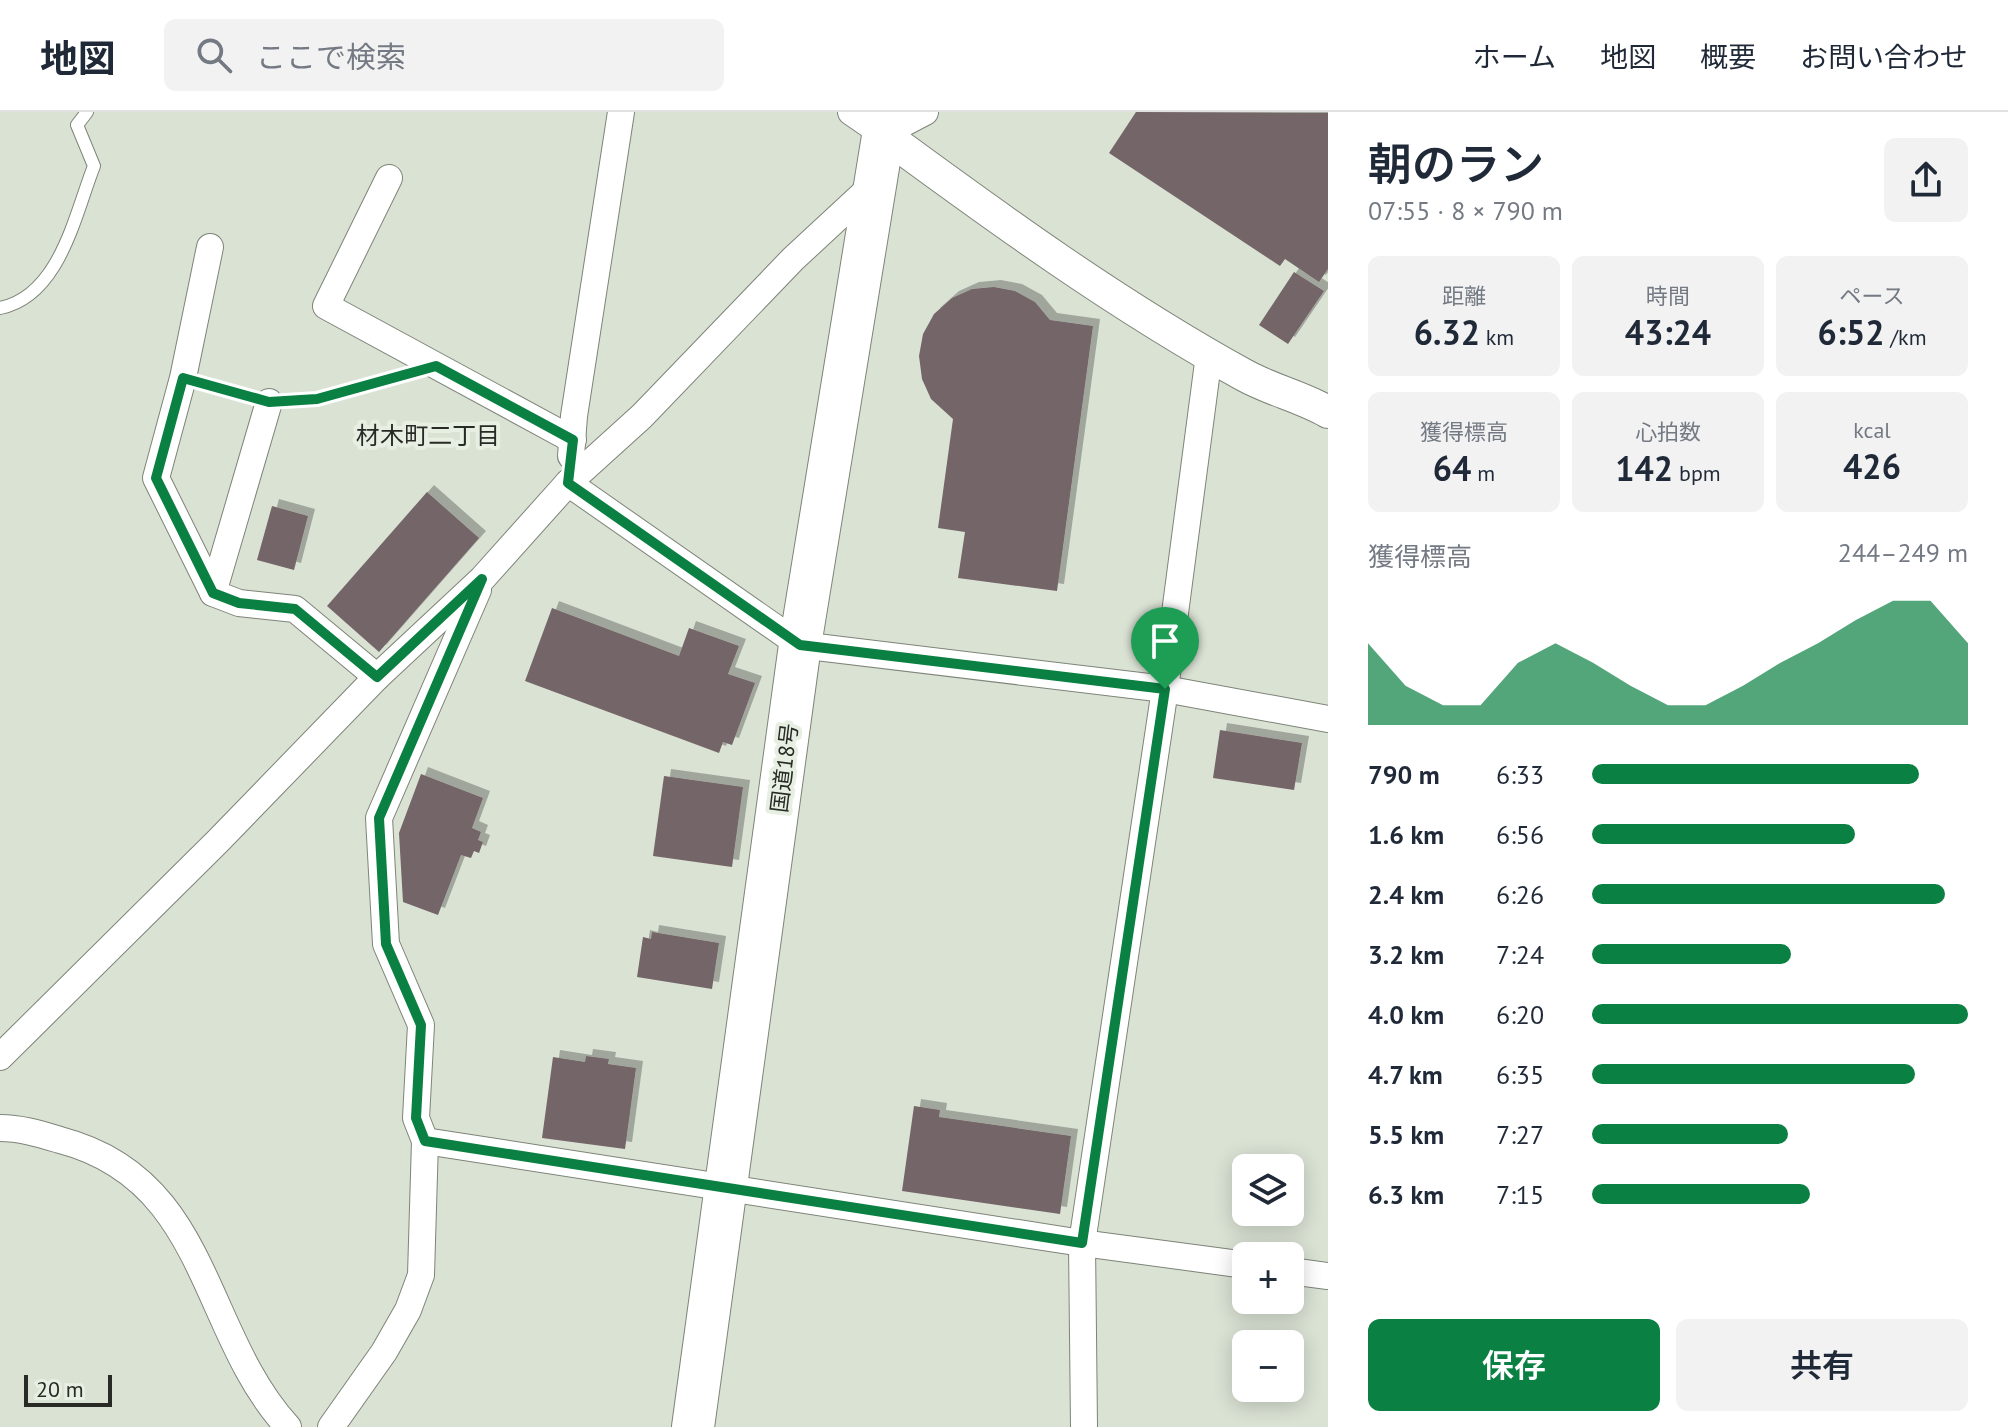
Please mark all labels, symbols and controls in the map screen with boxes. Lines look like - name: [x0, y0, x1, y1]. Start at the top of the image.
- search box: [164, 19, 724, 91]
- text: 地図: [40, 33, 116, 82]
- icon: search: [192, 33, 236, 77]
- text: ここで検索: [256, 37, 406, 76]
- text: ホーム: [1473, 38, 1556, 75]
- text: 地図: [1600, 38, 1656, 75]
- text: 概要: [1700, 38, 1756, 75]
- text: お問い合わせ: [1800, 38, 1968, 75]
- text: 朝のラン: [1368, 135, 1544, 192]
- button: share: [1884, 138, 1968, 222]
- text: 07:55 · 8 × 790 m: [1368, 194, 1563, 227]
- text: 距離: [1442, 282, 1486, 310]
- text: 時間: [1646, 282, 1690, 310]
- text: ペース: [1840, 282, 1904, 310]
- text: 6.32: [1414, 310, 1480, 354]
- text: 43:24: [1625, 310, 1711, 354]
- text: 6:52: [1817, 310, 1884, 354]
- text: km: [1480, 323, 1514, 351]
- text: /km: [1884, 323, 1927, 351]
- text: kcal: [1853, 416, 1891, 444]
- text: 獲得標高: [1420, 418, 1508, 446]
- text: 心拍数: [1635, 418, 1701, 446]
- district label: 材木町二丁目: [356, 420, 500, 451]
- text: 426: [1843, 444, 1901, 488]
- text: 64: [1433, 446, 1471, 490]
- text: 142: [1615, 446, 1673, 490]
- text: m: [1471, 459, 1495, 487]
- text: bpm: [1673, 459, 1721, 487]
- text: 244–249 m: [1838, 536, 1968, 569]
- text: 獲得標高: [1368, 540, 1472, 573]
- pin: [1131, 607, 1199, 689]
- icon: arrive: [1143, 619, 1187, 663]
- street label: 国道18号: [765, 722, 803, 814]
- text: 790 m: [1368, 758, 1440, 791]
- text: 6:33: [1496, 758, 1544, 791]
- text: 1.6 km: [1368, 818, 1444, 851]
- text: 6:56: [1496, 818, 1544, 851]
- text: 2.4 km: [1368, 878, 1444, 911]
- text: 6:26: [1496, 878, 1544, 911]
- text: 3.2 km: [1368, 938, 1444, 971]
- text: 7:24: [1496, 938, 1544, 971]
- text: 4.0 km: [1368, 998, 1444, 1031]
- text: 6:20: [1496, 998, 1544, 1031]
- text: 4.7 km: [1368, 1058, 1443, 1091]
- text: 6:35: [1496, 1058, 1544, 1091]
- text: 5.5 km: [1368, 1118, 1444, 1151]
- text: 7:27: [1496, 1118, 1544, 1151]
- map controls: [1232, 1154, 1304, 1402]
- button: layers: [1232, 1154, 1304, 1226]
- text: 6.3 km: [1368, 1178, 1444, 1211]
- text: 7:15: [1496, 1178, 1544, 1211]
- button: +: [1232, 1242, 1304, 1314]
- button: 保存: [1368, 1319, 1660, 1411]
- button: 共有: [1676, 1319, 1968, 1411]
- button: −: [1232, 1330, 1304, 1402]
- scale bar: [24, 1371, 112, 1407]
- text: 20 m: [36, 1375, 84, 1403]

